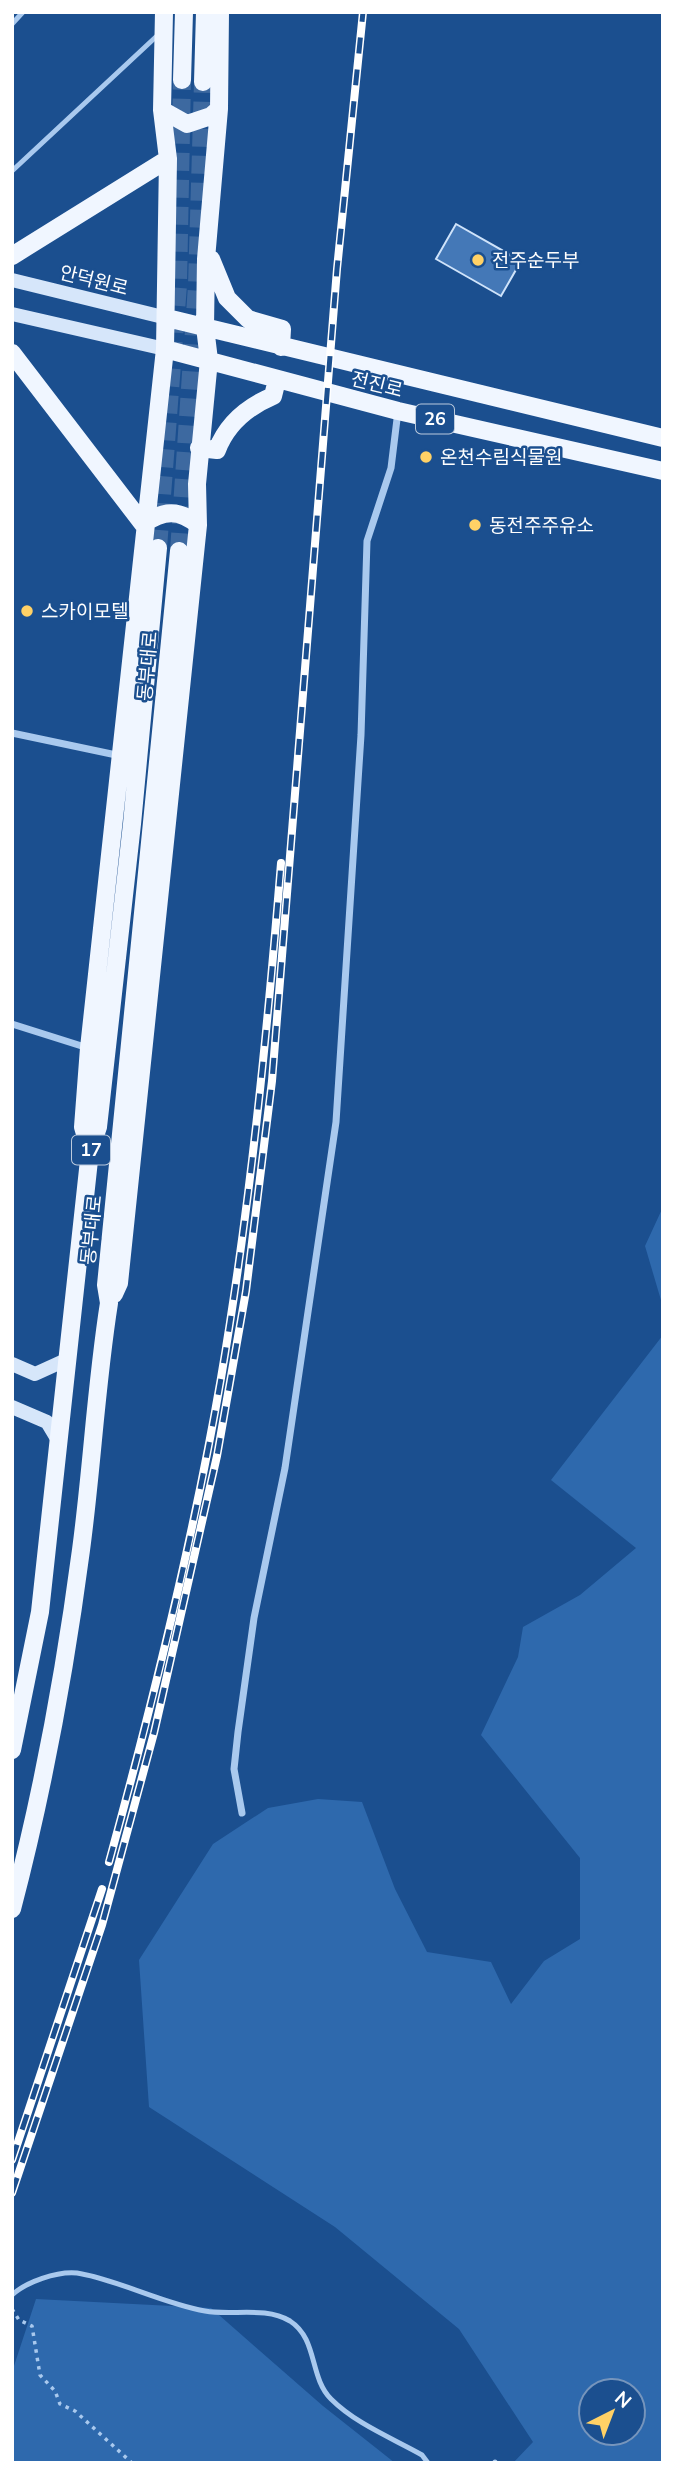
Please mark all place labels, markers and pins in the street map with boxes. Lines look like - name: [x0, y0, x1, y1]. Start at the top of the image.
- place label: 전주순두부: [492, 248, 579, 274]
- marker: 전주순두부: [470, 252, 486, 268]
- place label: 온천수림식물원: [440, 445, 562, 471]
- marker: 온천수림식물원: [418, 449, 434, 465]
- place label: 동전주주유소: [489, 513, 594, 539]
- marker: 동전주주유소: [467, 517, 483, 533]
- place label: 스카이모텔: [41, 599, 128, 625]
- marker: 스카이모텔: [19, 603, 35, 619]

